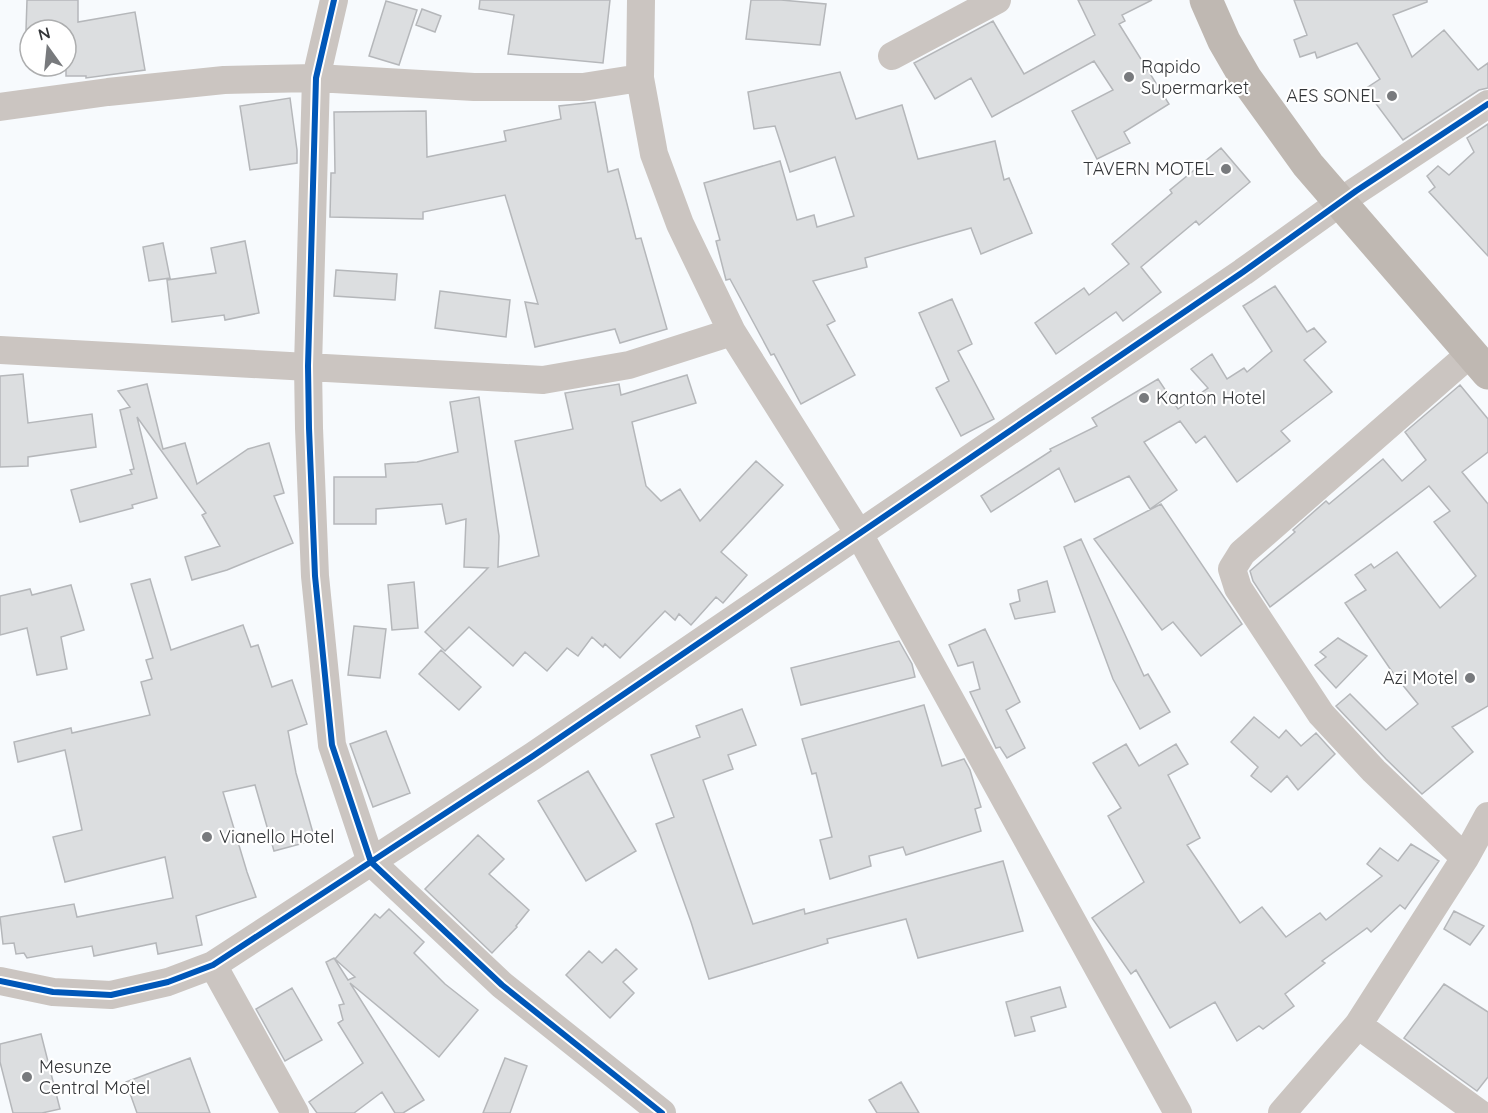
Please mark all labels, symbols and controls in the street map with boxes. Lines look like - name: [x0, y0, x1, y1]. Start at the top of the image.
- north arrow: [18, 18, 78, 78]
- text: N: [36, 22, 52, 45]
- place label: Rapido Supermarket: [1141, 55, 1249, 99]
- marker: Rapido Supermarket: [1122, 70, 1136, 84]
- place label: AES SONEL: [1286, 84, 1380, 107]
- marker: AES SONEL: [1385, 89, 1399, 103]
- place label: TAVERN MOTEL: [1083, 157, 1214, 180]
- marker: TAVERN MOTEL: [1219, 162, 1233, 176]
- place label: Kanton Hotel: [1156, 386, 1266, 409]
- marker: Kanton Hotel: [1137, 391, 1151, 405]
- place label: Azi Motel: [1383, 666, 1458, 689]
- marker: Azi Motel: [1463, 671, 1477, 685]
- place label: Vianello Hotel: [219, 825, 334, 848]
- marker: Vianello Hotel: [200, 830, 214, 844]
- place label: Mesunze Central Motel: [39, 1055, 150, 1099]
- marker: Mesunze Central Motel: [20, 1070, 34, 1084]

